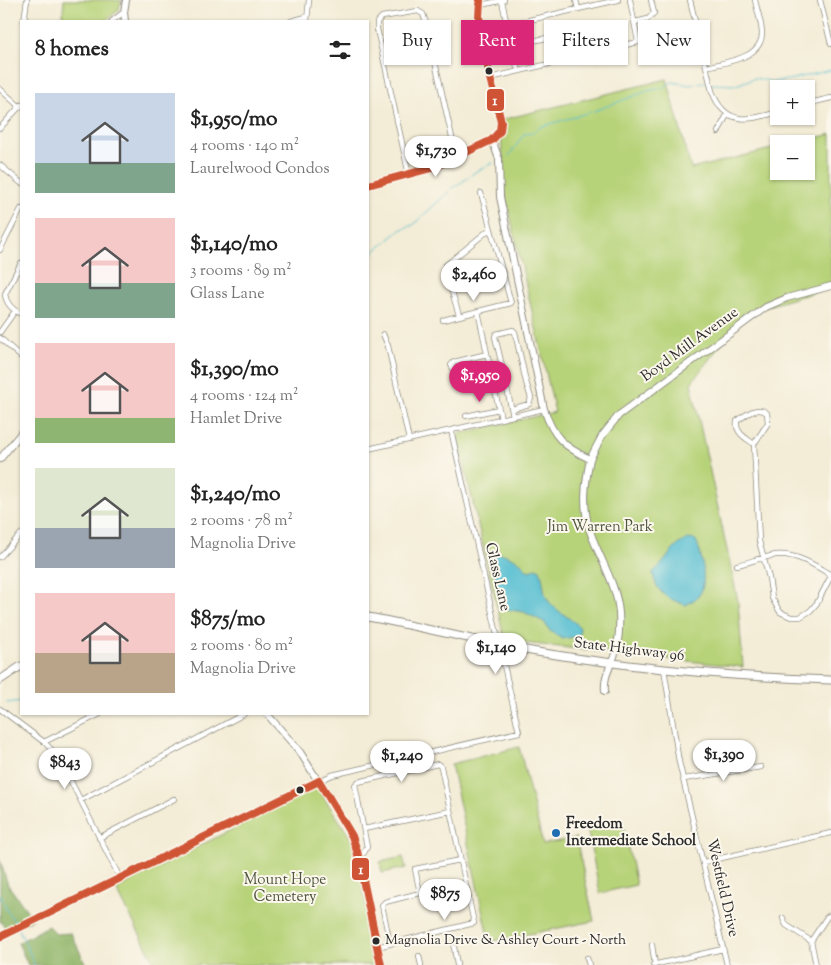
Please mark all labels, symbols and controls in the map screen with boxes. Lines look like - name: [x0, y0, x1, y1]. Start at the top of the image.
- chip: Buy: [384, 20, 451, 65]
- chip: Rent: [461, 20, 534, 65]
- chip: Filters: [544, 20, 628, 65]
- chip: New: [638, 20, 710, 65]
- text: 8 homes: [35, 35, 109, 65]
- icon: filters: [326, 36, 354, 64]
- unlabelled marker: [484, 66, 494, 76]
- map controls: [770, 80, 815, 180]
- button: +: [770, 80, 815, 125]
- line badge: 1: [486, 88, 505, 112]
- text: 1: [493, 92, 498, 112]
- text: $1,950/mo: [190, 105, 277, 135]
- icon: home: [75, 113, 135, 173]
- text: 4 rooms · 140 m²: [190, 135, 299, 158]
- button: −: [770, 135, 815, 180]
- pin: $1,730: [395, 136, 477, 178]
- text: $1,730: [416, 140, 456, 163]
- text: Laurelwood Condos: [190, 158, 330, 181]
- text: $1,140/mo: [190, 230, 278, 260]
- icon: home: [75, 238, 135, 298]
- text: 3 rooms · 89 m²: [190, 260, 292, 283]
- pin: $2,460: [433, 260, 515, 302]
- text: $2,460: [452, 264, 496, 287]
- text: Glass Lane: [190, 283, 265, 306]
- street label: Boyd Mill Avenue: [637, 302, 743, 388]
- text: $1,390/mo: [190, 355, 279, 385]
- pin: $1,950: [439, 360, 521, 403]
- icon: home: [75, 363, 135, 423]
- text: $1,950: [460, 365, 500, 388]
- text: 4 rooms · 124 m²: [190, 385, 298, 408]
- text: Hamlet Drive: [190, 408, 282, 431]
- text: $1,240/mo: [190, 480, 280, 510]
- icon: home: [75, 488, 135, 548]
- text: 2 rooms · 78 m²: [190, 510, 293, 533]
- park label: Jim Warren Park: [546, 517, 653, 538]
- text: Magnolia Drive: [190, 533, 296, 556]
- street label: Glass Lane: [479, 541, 515, 613]
- text: $875/mo: [190, 605, 265, 635]
- icon: home: [75, 613, 135, 673]
- pin: $1,140: [455, 632, 537, 675]
- street label: State Highway 96: [572, 633, 686, 667]
- text: 2 rooms · 80 m²: [190, 635, 293, 658]
- text: $1,140: [476, 637, 516, 660]
- text: Magnolia Drive: [190, 658, 296, 681]
- pin: $1,240: [361, 740, 443, 783]
- pin: $1,390: [683, 740, 765, 782]
- text: $1,390: [704, 744, 744, 767]
- text: $1,240: [381, 745, 423, 768]
- pin: $843: [35, 748, 95, 790]
- text: $843: [50, 752, 80, 775]
- unlabelled marker: [295, 785, 305, 795]
- place label: Freedom Intermediate School: [566, 814, 697, 852]
- marker: Freedom Intermediate School: [550, 827, 562, 839]
- street label: Westfield Drive: [701, 837, 743, 939]
- line badge: 1: [351, 857, 370, 881]
- text: 1: [359, 861, 364, 881]
- park label: Mount Hope Cemetery: [244, 870, 326, 908]
- pin: $875: [415, 878, 475, 921]
- text: $875: [430, 883, 460, 906]
- place label: Magnolia Drive & Ashley Court - North: [385, 931, 626, 951]
- marker: Magnolia Drive & Ashley Court - North: [371, 936, 381, 946]

